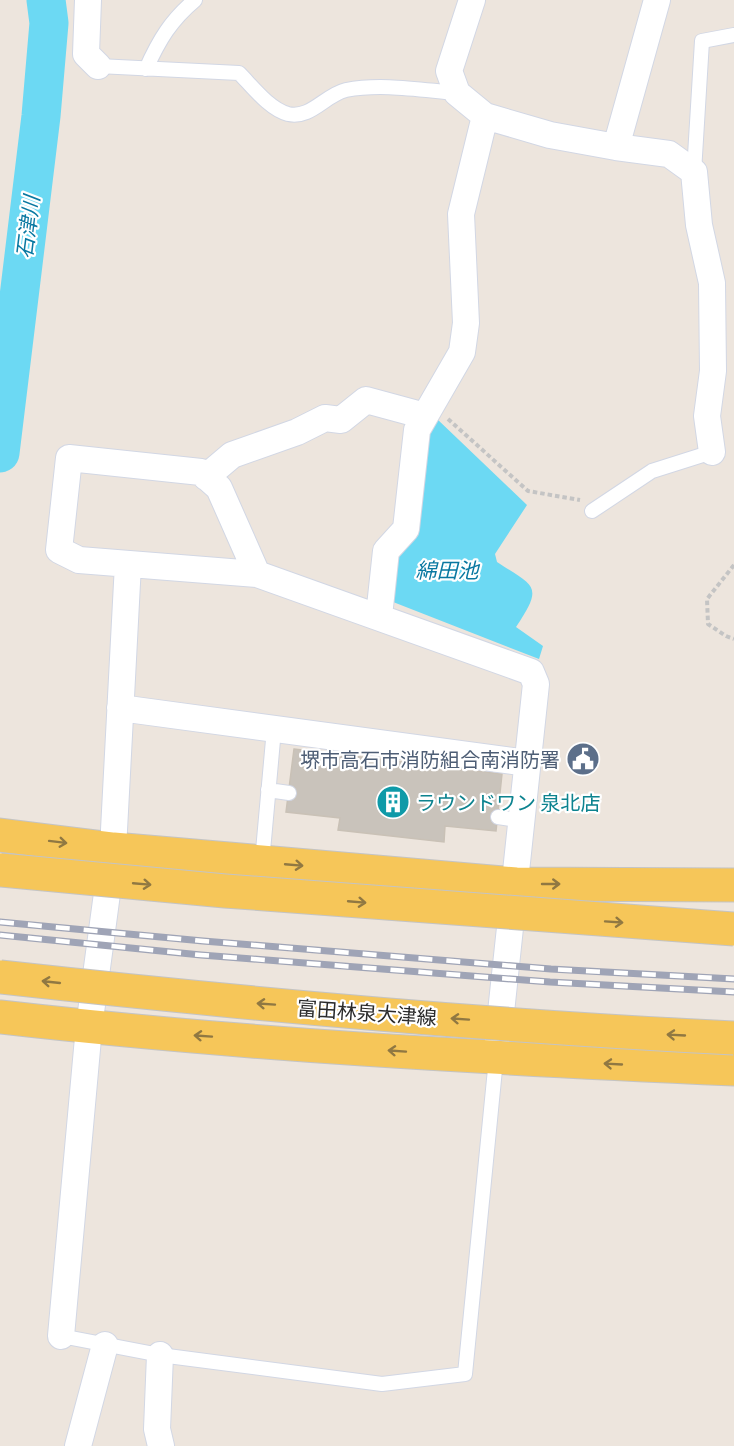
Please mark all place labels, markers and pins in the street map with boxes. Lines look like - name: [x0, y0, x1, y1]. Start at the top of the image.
- public building icon: 堺市高石市消防組合南消防署: [565, 741, 601, 777]
- place label: 堺市高石市消防組合南消防署: [300, 747, 560, 771]
- building icon: ラウンドワン 泉北店: [375, 784, 411, 820]
- place label: ラウンドワン 泉北店: [416, 790, 600, 814]

